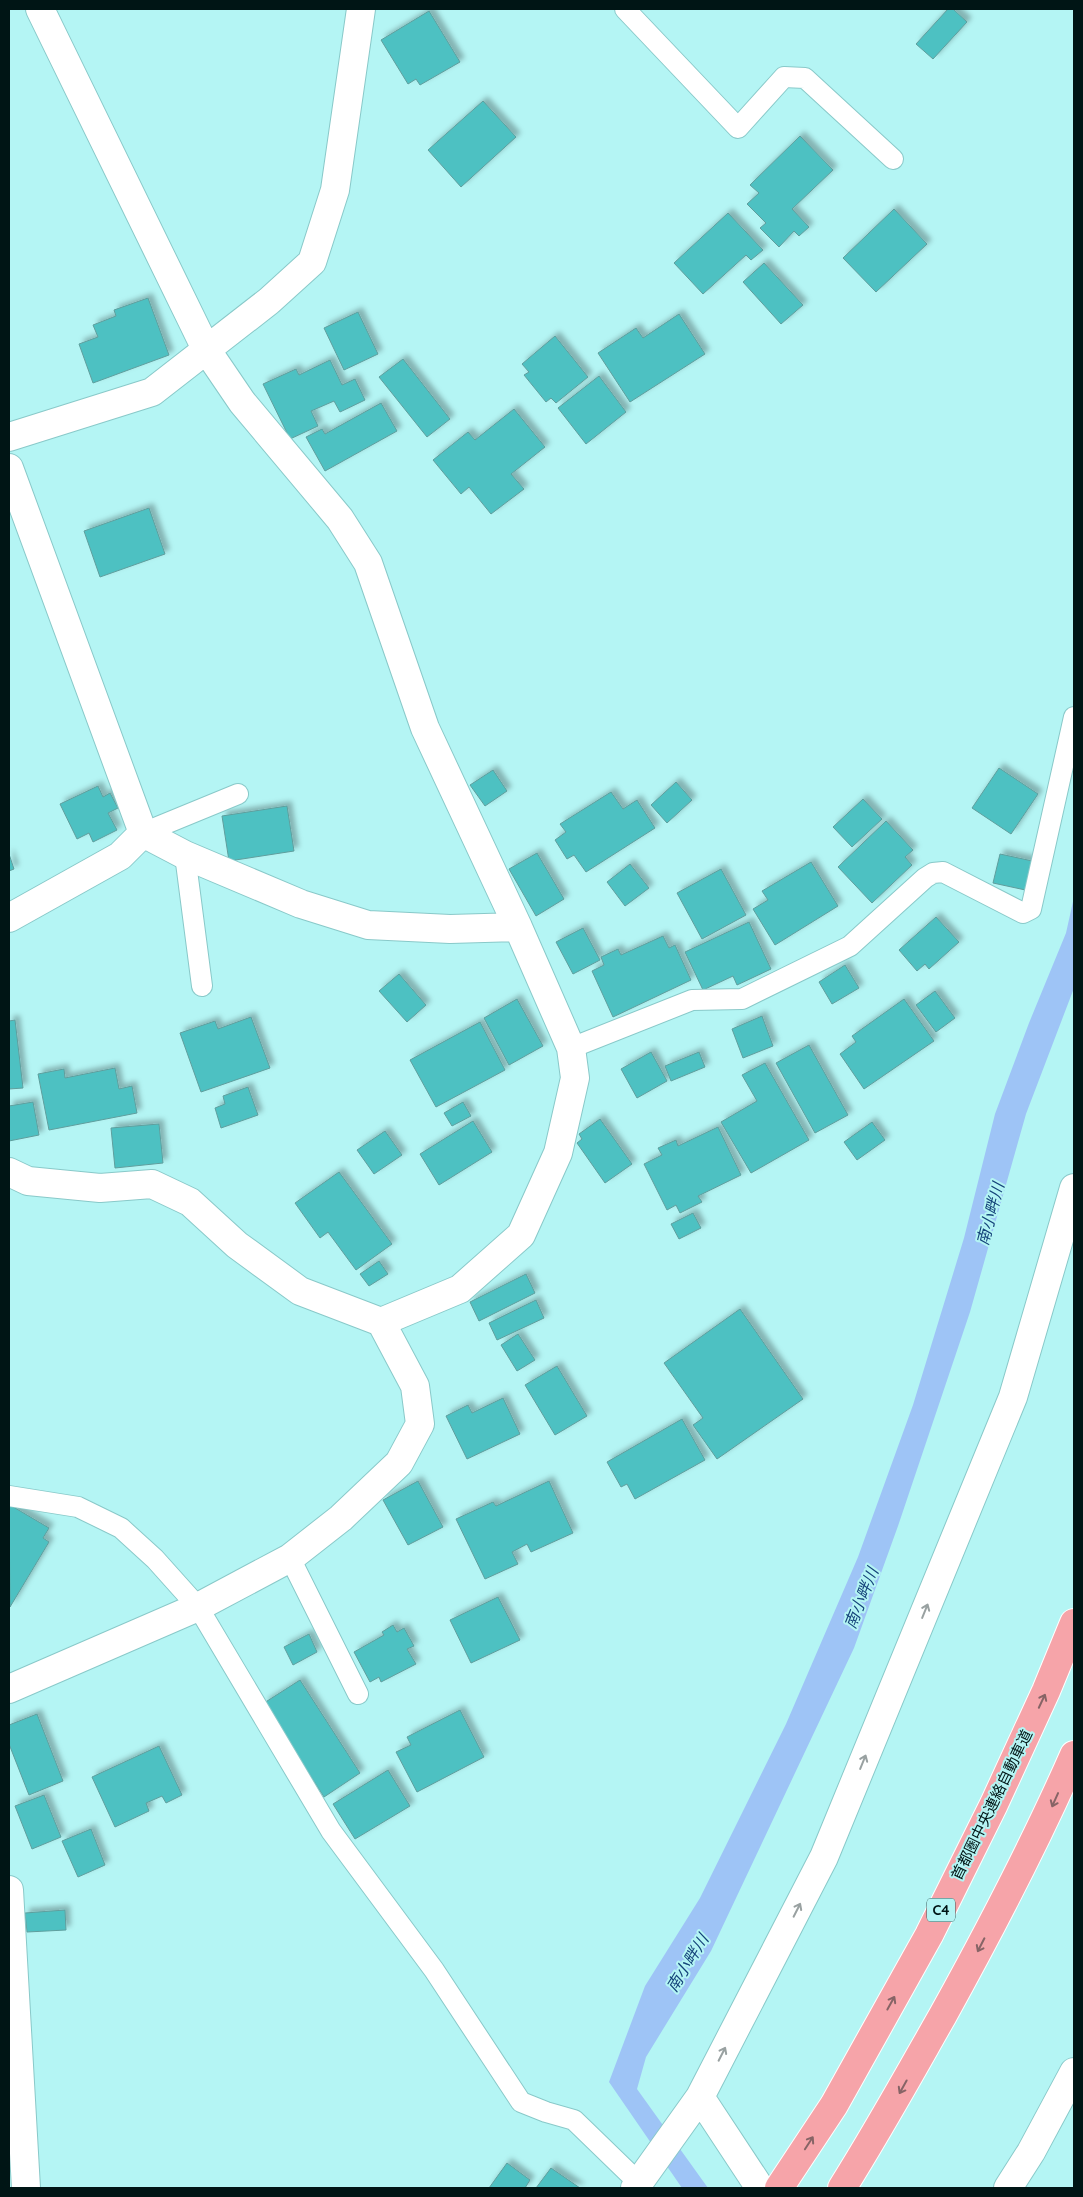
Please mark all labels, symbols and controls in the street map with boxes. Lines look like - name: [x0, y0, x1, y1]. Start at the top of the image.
- water label: 南小畔川: [972, 1179, 1008, 1248]
- water label: 南小畔川: [840, 1563, 883, 1631]
- one-way arrow: [921, 1604, 930, 1620]
- one-way arrow: [1037, 1694, 1047, 1709]
- street label: 首都圏中央連絡自動車道: [947, 1726, 1036, 1883]
- one-way arrow: [859, 1755, 869, 1770]
- one-way arrow: [1049, 1792, 1059, 1807]
- road number: C4: [927, 1898, 955, 1922]
- one-way arrow: [793, 1903, 802, 1918]
- water label: 南小畔川: [662, 1929, 713, 1995]
- one-way arrow: [976, 1937, 986, 1952]
- one-way arrow: [887, 1996, 896, 2011]
- one-way arrow: [718, 2047, 727, 2062]
- one-way arrow: [897, 2079, 907, 2094]
- one-way arrow: [803, 2136, 814, 2150]

